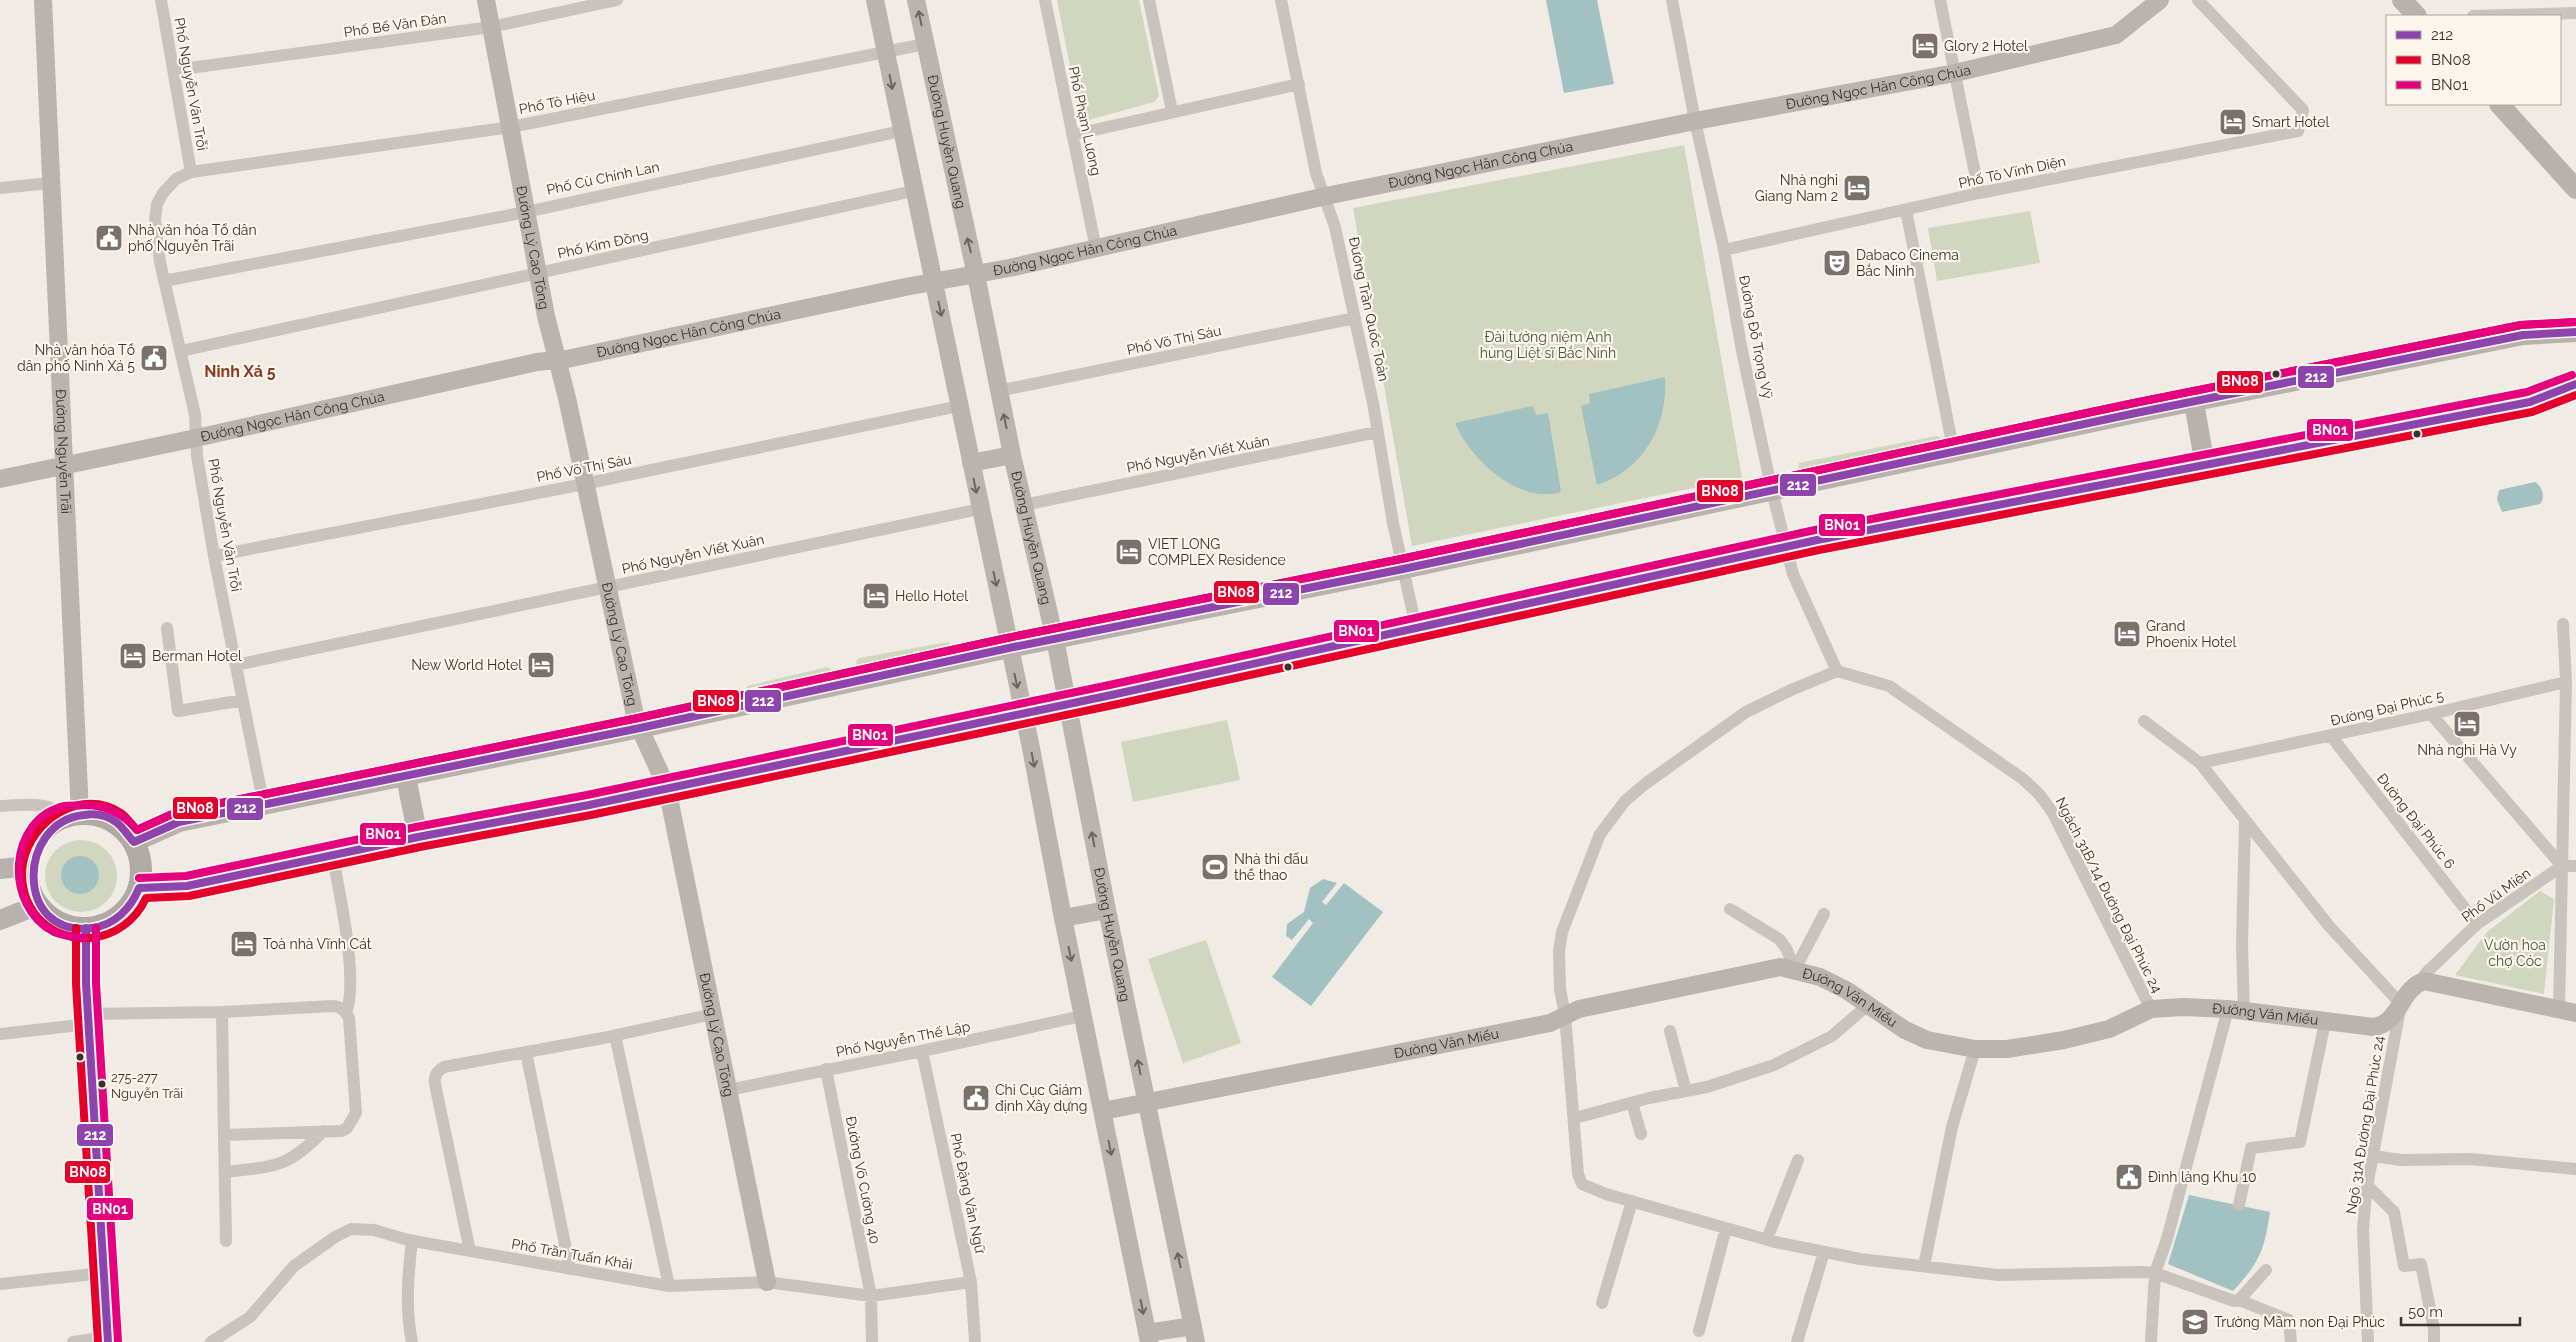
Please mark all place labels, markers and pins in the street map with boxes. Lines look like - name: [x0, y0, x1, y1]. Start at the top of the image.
- hotel icon: Glory 2 Hotel: [1910, 31, 1940, 61]
- place label: Glory 2 Hotel: [1944, 38, 2028, 54]
- hotel icon: Smart Hotel: [2218, 107, 2248, 137]
- place label: Smart Hotel: [2252, 114, 2329, 130]
- place label: Nhà nghỉ Giang Nam 2: [1755, 172, 1838, 204]
- hotel icon: Nhà nghỉ Giang Nam 2: [1842, 173, 1872, 203]
- place label: Nhà văn hóa Tổ dân phố Nguyễn Trãi: [128, 222, 257, 254]
- public building icon: Nhà văn hóa Tổ dân phố Nguyễn Trãi: [94, 223, 124, 253]
- place label: Dabaco Cinema Bắc Ninh: [1856, 247, 1959, 279]
- theatre icon: Dabaco Cinema Bắc Ninh: [1822, 248, 1852, 278]
- place label: Nhà văn hóa Tổ dân phố Ninh Xá 5: [17, 342, 135, 374]
- public building icon: Nhà văn hóa Tổ dân phố Ninh Xá 5: [139, 343, 169, 373]
- unlabelled marker: [2271, 369, 2281, 379]
- unlabelled marker: [2412, 429, 2422, 439]
- place label: VIET LONG COMPLEX Residence: [1148, 536, 1286, 568]
- hotel icon: VIET LONG COMPLEX Residence: [1114, 537, 1144, 567]
- hotel icon: Hello Hotel: [861, 581, 891, 611]
- place label: Hello Hotel: [895, 588, 968, 604]
- place label: Grand Phoenix Hotel: [2146, 618, 2236, 650]
- hotel icon: Grand Phoenix Hotel: [2112, 619, 2142, 649]
- hotel icon: Berman Hotel: [118, 641, 148, 671]
- place label: Berman Hotel: [152, 648, 242, 664]
- hotel icon: New World Hotel: [526, 650, 556, 680]
- place label: New World Hotel: [411, 657, 522, 673]
- unlabelled marker: [1283, 662, 1293, 672]
- hotel icon: Nhà nghỉ Hà Vy: [2452, 709, 2482, 739]
- place label: Nhà nghỉ Hà Vy: [2417, 742, 2517, 758]
- place label: Nhà thi đấu thể thao: [1234, 851, 1308, 883]
- sports icon: Nhà thi đấu thể thao: [1200, 852, 1230, 882]
- hotel icon: Toà nhà Vĩnh Cát: [229, 929, 259, 959]
- place label: Toà nhà Vĩnh Cát: [263, 936, 372, 952]
- unlabelled marker: [75, 1052, 85, 1062]
- place label: 275-277 Nguyễn Trãi: [111, 1070, 183, 1101]
- marker: 275-277 Nguyễn Trãi: [97, 1079, 107, 1089]
- place label: Chi Cục Giám định Xây dựng: [995, 1082, 1087, 1114]
- public building icon: Chi Cục Giám định Xây dựng: [961, 1083, 991, 1113]
- public building icon: Đình làng Khu 10: [2114, 1162, 2144, 1192]
- place label: Đình làng Khu 10: [2148, 1169, 2256, 1185]
- school or university icon: Trường Mầm non Đại Phúc: [2180, 1307, 2210, 1337]
- place label: Trường Mầm non Đại Phúc: [2214, 1314, 2385, 1330]

